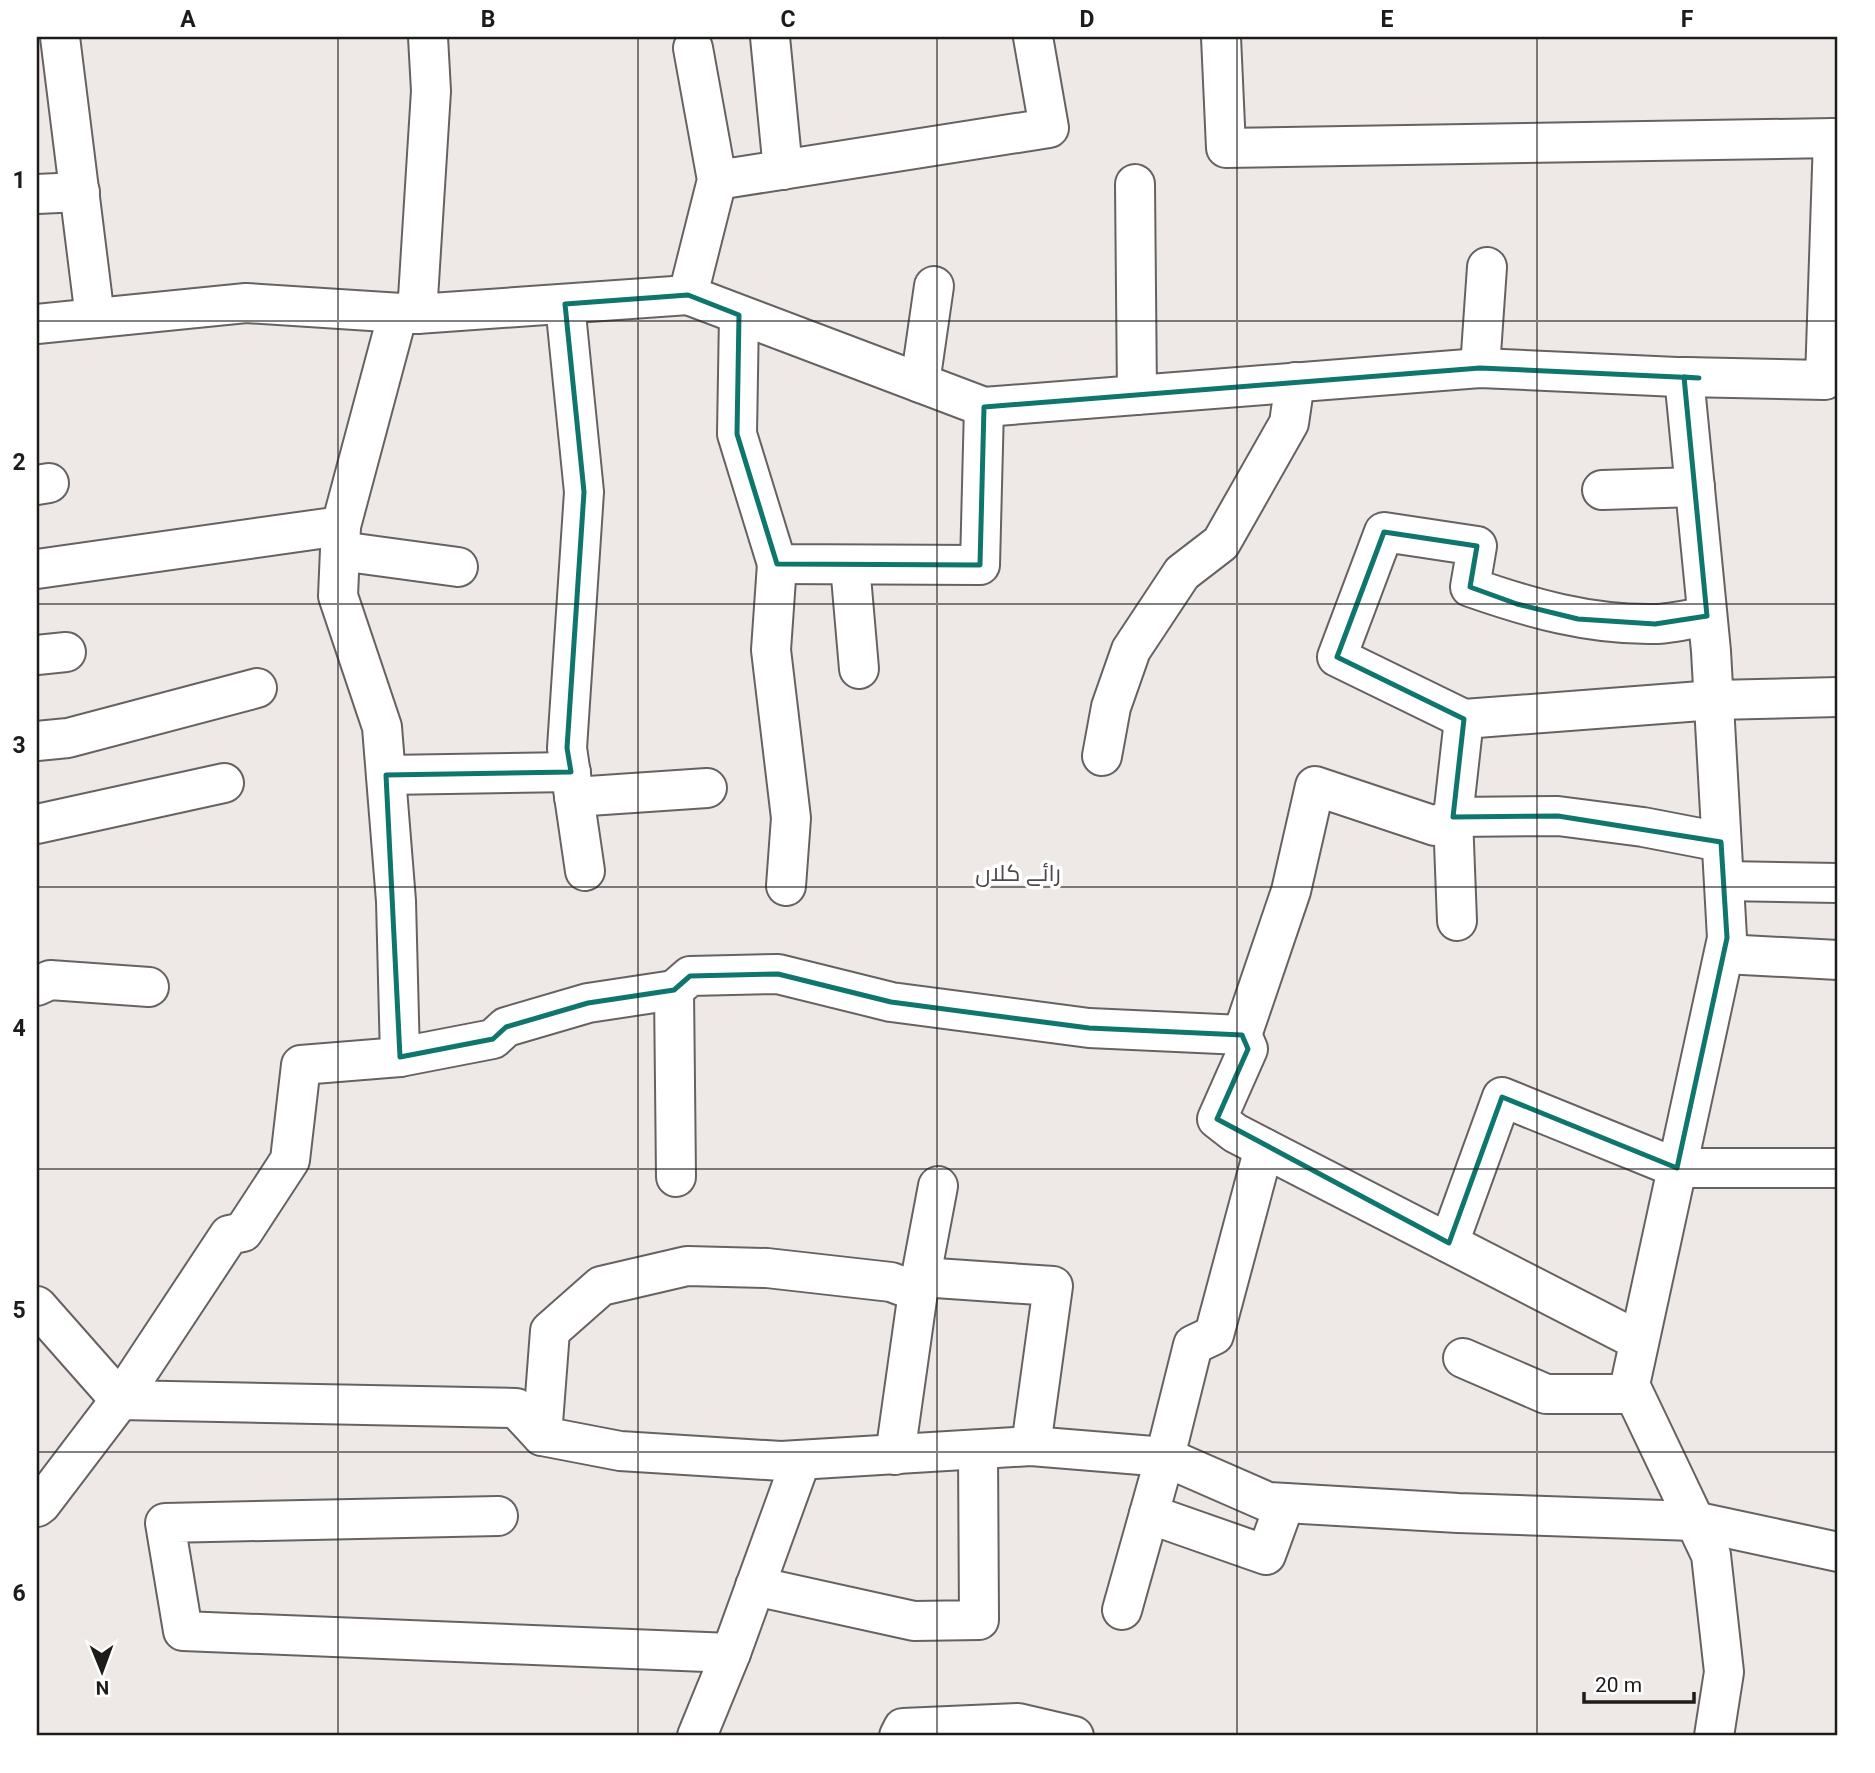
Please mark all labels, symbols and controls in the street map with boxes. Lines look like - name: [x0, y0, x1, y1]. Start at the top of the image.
- text: A: [180, 6, 196, 33]
- text: B: [481, 6, 495, 33]
- text: C: [780, 6, 796, 33]
- text: D: [1080, 6, 1094, 33]
- text: E: [1381, 6, 1394, 33]
- text: F: [1681, 6, 1694, 33]
- text: 1: [12, 167, 26, 194]
- text: 2: [12, 449, 26, 476]
- text: 3: [12, 732, 26, 759]
- district label: رائے کلاں: [975, 860, 1061, 887]
- text: 4: [12, 1015, 26, 1042]
- text: 5: [12, 1297, 26, 1324]
- text: 6: [12, 1580, 26, 1607]
- north arrow: [66, 1636, 136, 1706]
- scale bar: [1584, 1661, 1695, 1705]
- text: 20 m: [1595, 1673, 1642, 1697]
- text: N: [95, 1676, 109, 1699]

